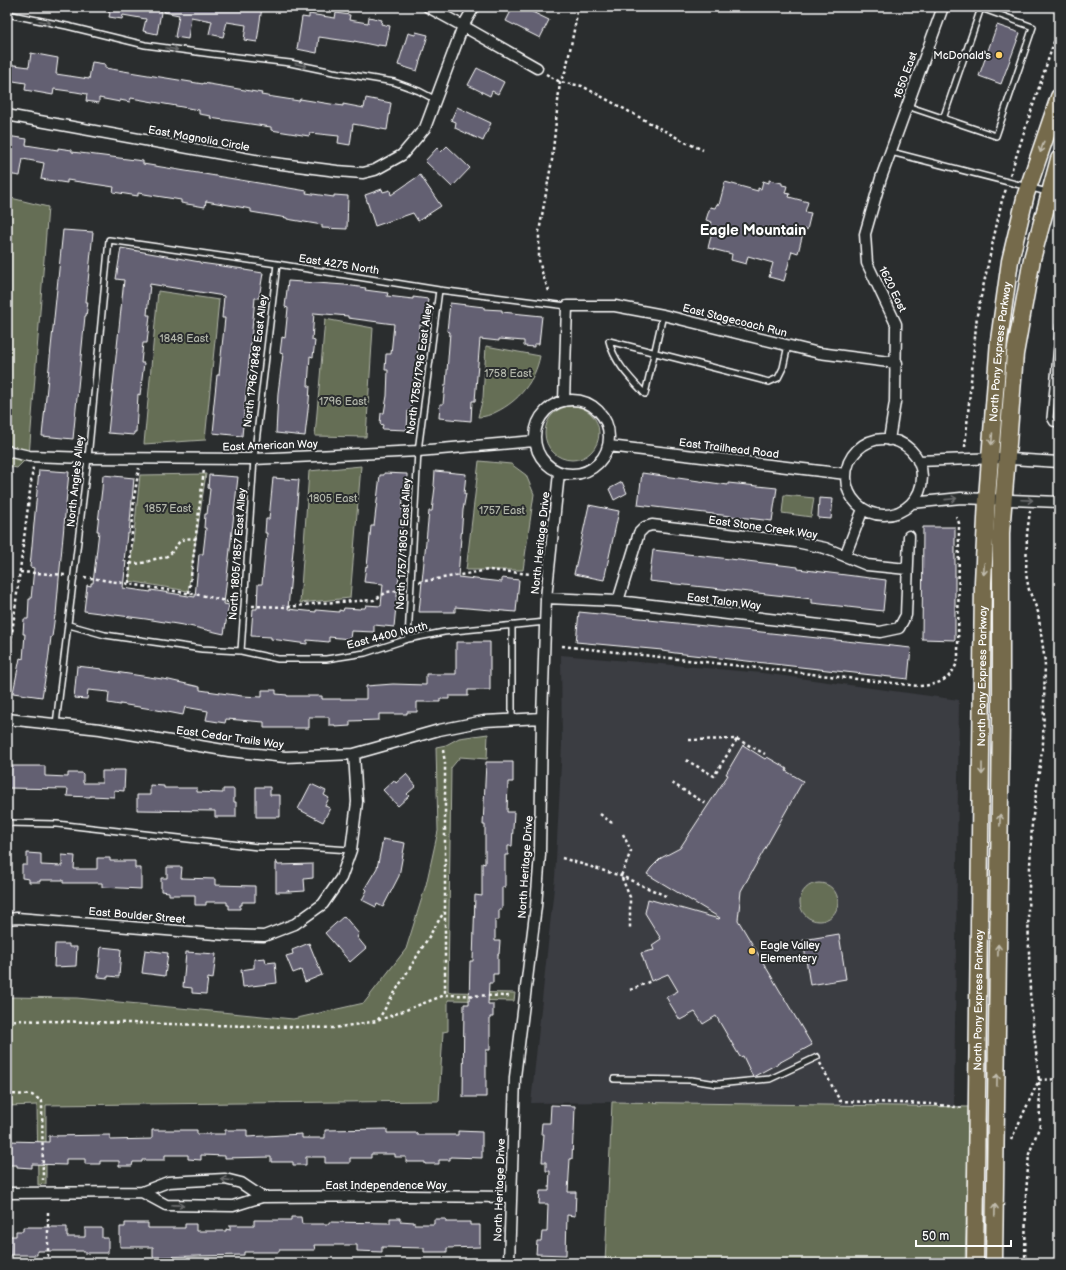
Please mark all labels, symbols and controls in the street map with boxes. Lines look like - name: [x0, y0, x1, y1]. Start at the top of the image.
- one-way arrow: [38, 18, 51, 26]
- one-way arrow: [165, 45, 178, 53]
- street label: 1650 East: [891, 49, 920, 100]
- place label: McDonald's: [933, 49, 992, 62]
- marker: McDonald's: [994, 50, 1004, 60]
- one-way arrow: [294, 62, 307, 70]
- street label: East Magnolia Circle: [147, 123, 251, 154]
- one-way arrow: [1038, 140, 1045, 153]
- district label: Eagle Mountain: [700, 221, 806, 240]
- street label: East 4275 North: [298, 252, 380, 277]
- street label: 1620 East: [876, 264, 909, 315]
- street label: North Pony Express Parkway: [987, 281, 1014, 422]
- street label: North 1796/1848 East Alley: [241, 294, 270, 428]
- street label: East Stagecoach Run: [681, 301, 788, 340]
- street label: North 1758/1796 East Alley: [404, 303, 435, 435]
- park label: 1848 East: [159, 332, 209, 345]
- park label: 1758 East: [484, 367, 532, 380]
- park label: 1796 East: [319, 395, 368, 408]
- one-way arrow: [988, 432, 995, 445]
- street label: North Angie's Alley: [64, 434, 87, 528]
- street label: East Trailhead Road: [678, 436, 780, 461]
- street label: East American Way: [222, 437, 318, 454]
- street label: North 1757/1805 East Alley: [394, 478, 413, 610]
- street label: North 1805/1857 East Alley: [226, 488, 249, 620]
- street label: North Heritage Drive: [529, 491, 552, 595]
- park label: 1805 East: [309, 492, 358, 505]
- one-way arrow: [944, 495, 957, 503]
- one-way arrow: [1020, 496, 1033, 504]
- park label: 1857 East: [145, 502, 192, 515]
- park label: 1757 East: [479, 504, 526, 517]
- street label: East Stone Creek Way: [708, 513, 818, 542]
- one-way arrow: [980, 562, 988, 575]
- street label: East Talon Way: [686, 590, 762, 612]
- street label: North Pony Express Parkway: [975, 606, 990, 747]
- street label: East 4400 North: [345, 619, 429, 652]
- street label: East Cedar Trails Way: [175, 724, 285, 751]
- one-way arrow: [978, 762, 986, 775]
- one-way arrow: [996, 814, 1004, 827]
- street label: North Heritage Drive: [515, 815, 536, 919]
- street label: East Boulder Street: [88, 905, 187, 926]
- street label: North Pony Express Parkway: [971, 929, 986, 1071]
- place label: Eagle Valley Elementery: [760, 939, 820, 965]
- one-way arrow: [994, 944, 1002, 957]
- marker: Eagle Valley Elementery: [747, 946, 757, 956]
- one-way arrow: [993, 1074, 1000, 1087]
- street label: North Heritage Drive: [491, 1138, 508, 1242]
- one-way arrow: [221, 1176, 234, 1184]
- street label: East Independence Way: [325, 1179, 447, 1192]
- one-way arrow: [171, 1201, 184, 1209]
- one-way arrow: [991, 1204, 999, 1217]
- scale bar: [916, 1222, 1011, 1248]
- text: 50 m: [922, 1229, 949, 1244]

